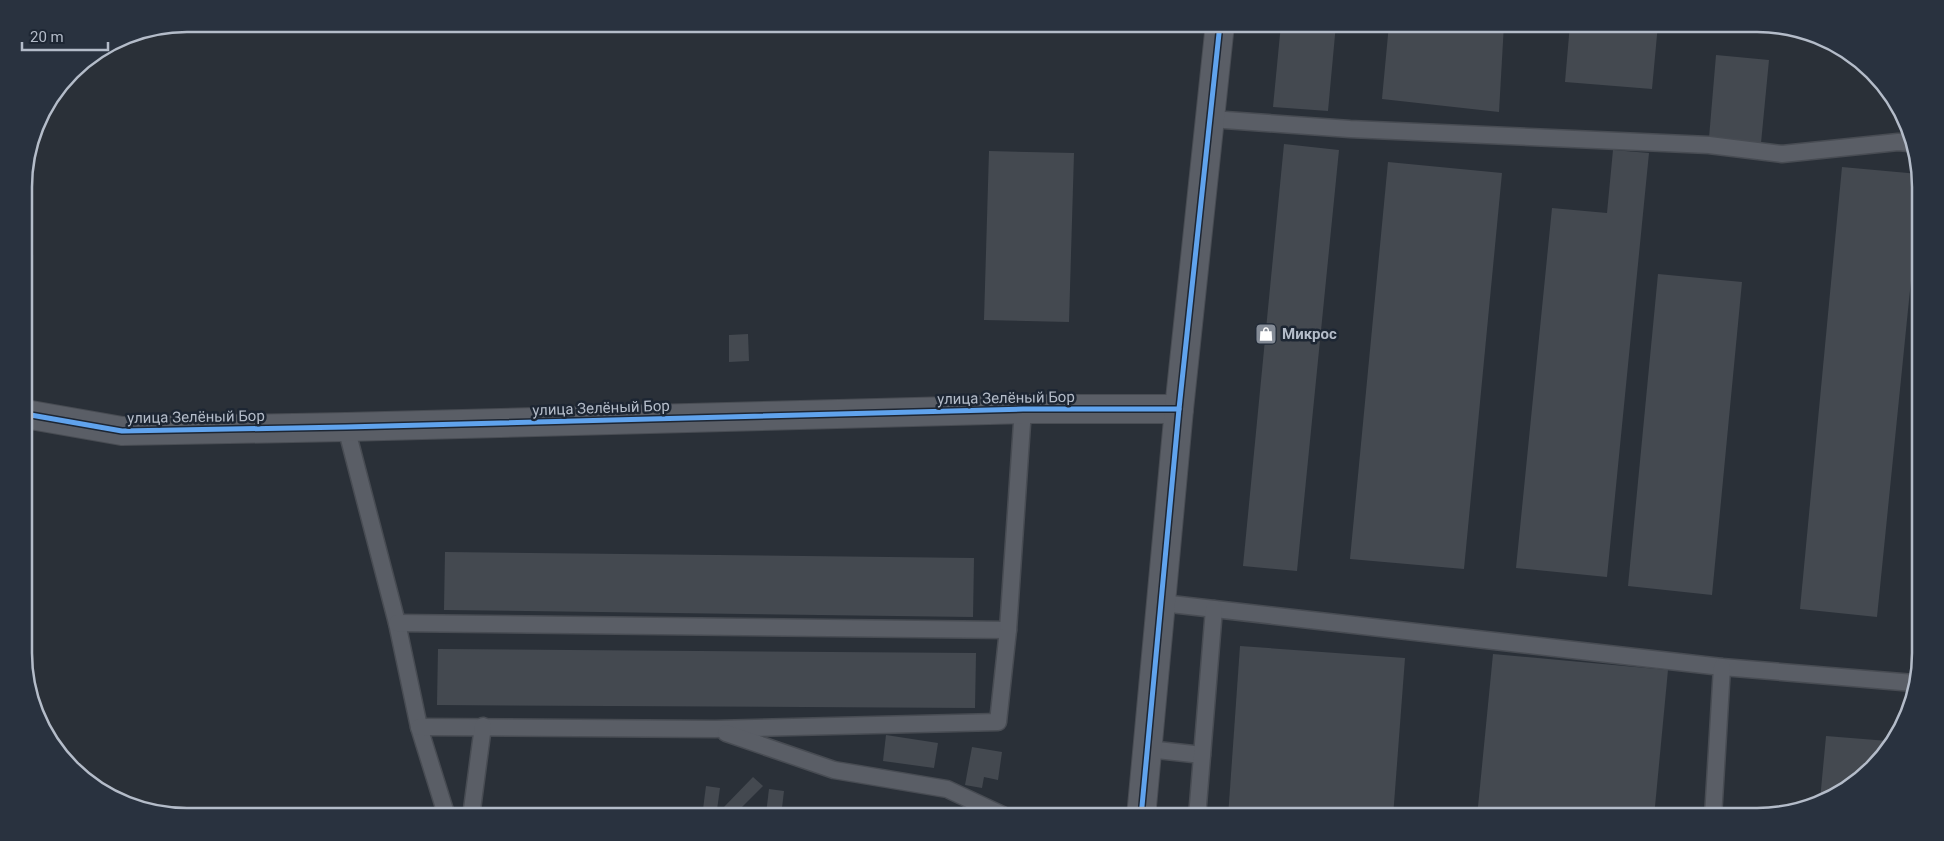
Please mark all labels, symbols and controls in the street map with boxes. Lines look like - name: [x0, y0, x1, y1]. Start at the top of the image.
- scale bar: [22, 20, 109, 52]
- text: 20 m: [30, 28, 64, 46]
- shop icon: Микрос: [1254, 322, 1278, 346]
- place label: Микрос: [1282, 325, 1337, 343]
- street label: улица Зелёный Бор: [937, 388, 1075, 408]
- street label: улица Зелёный Бор: [532, 397, 670, 419]
- street label: улица Зелёный Бор: [127, 407, 265, 427]

